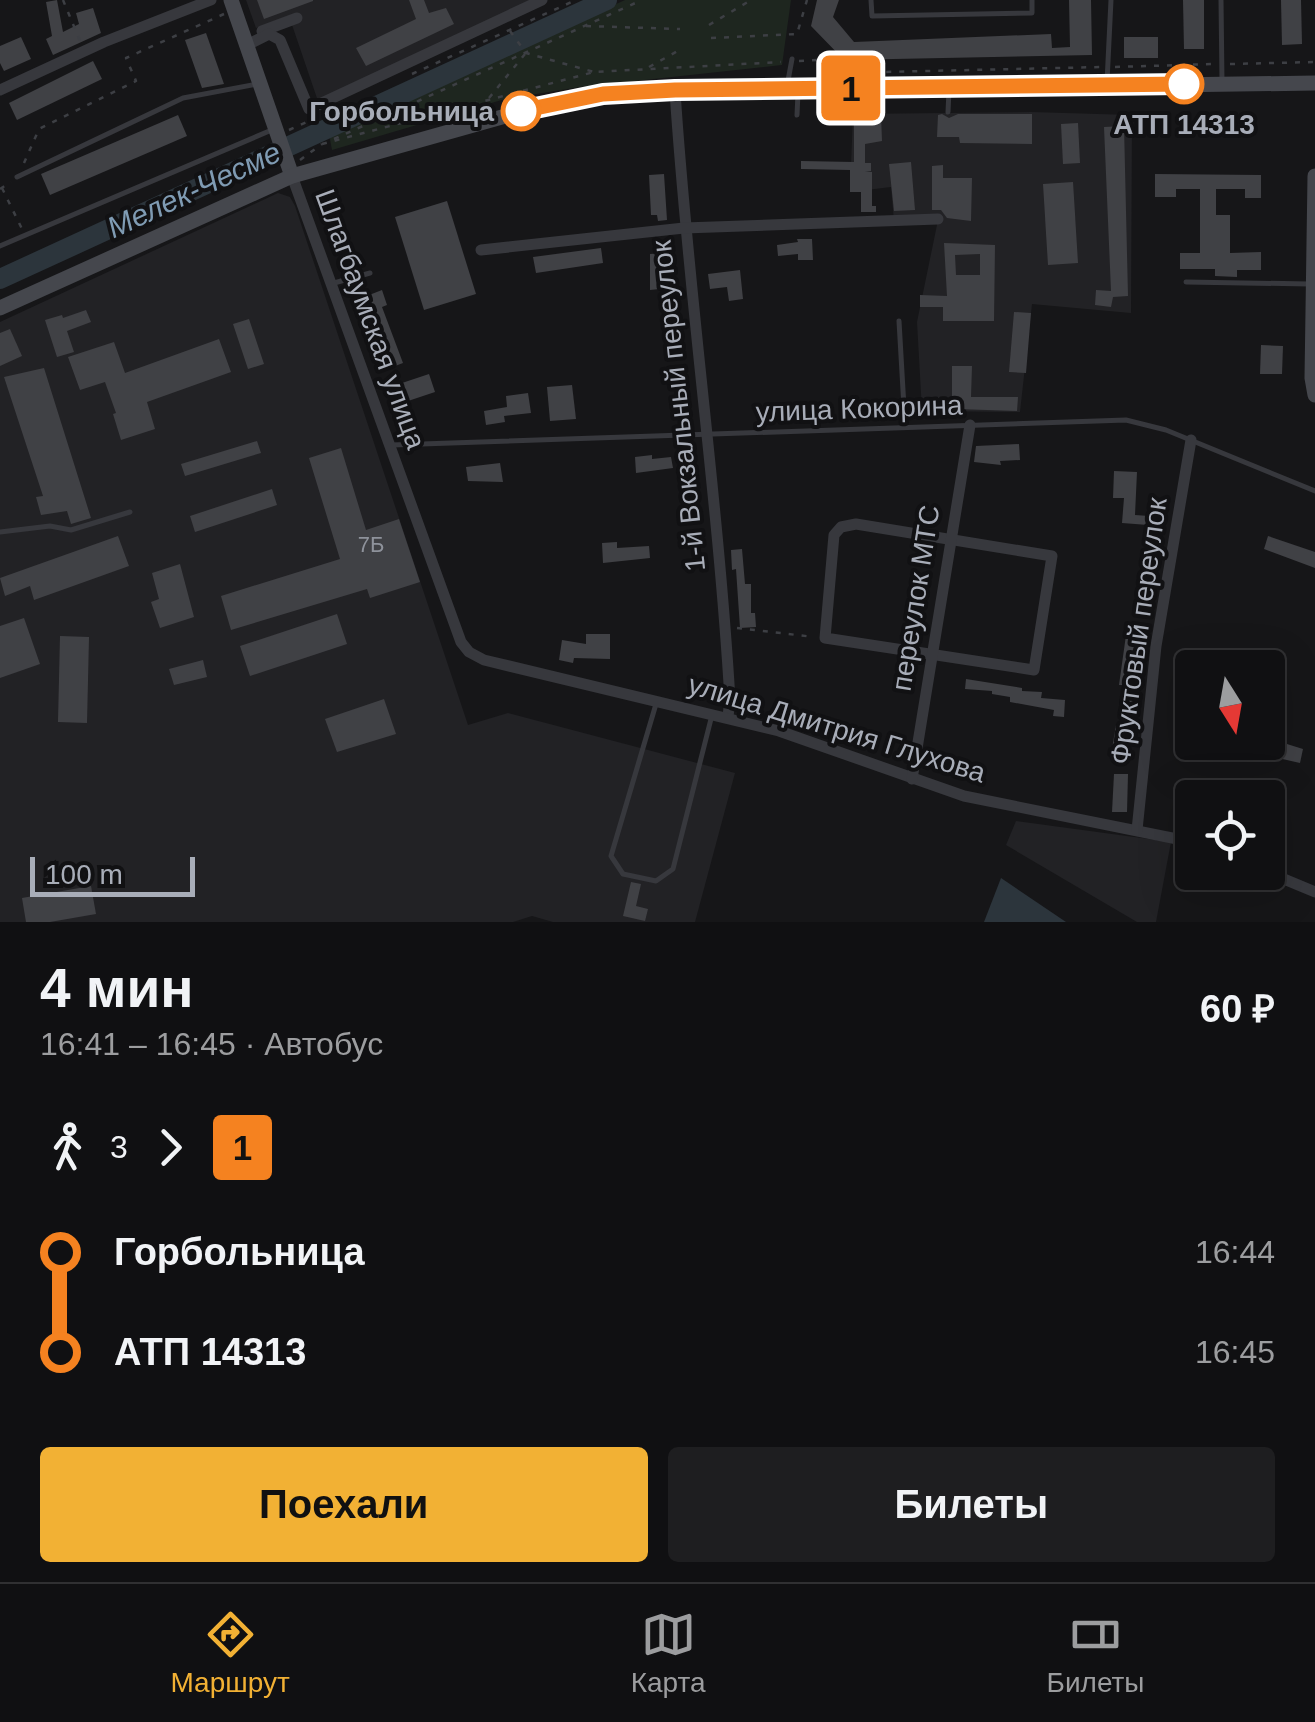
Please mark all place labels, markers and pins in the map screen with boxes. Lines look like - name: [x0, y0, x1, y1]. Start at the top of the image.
- marker: АТП 14313: [1165, 65, 1203, 103]
- marker: Горбольница: [502, 92, 540, 130]
- place label: Горбольница: [309, 96, 494, 127]
- place label: АТП 14313: [1113, 109, 1255, 140]

